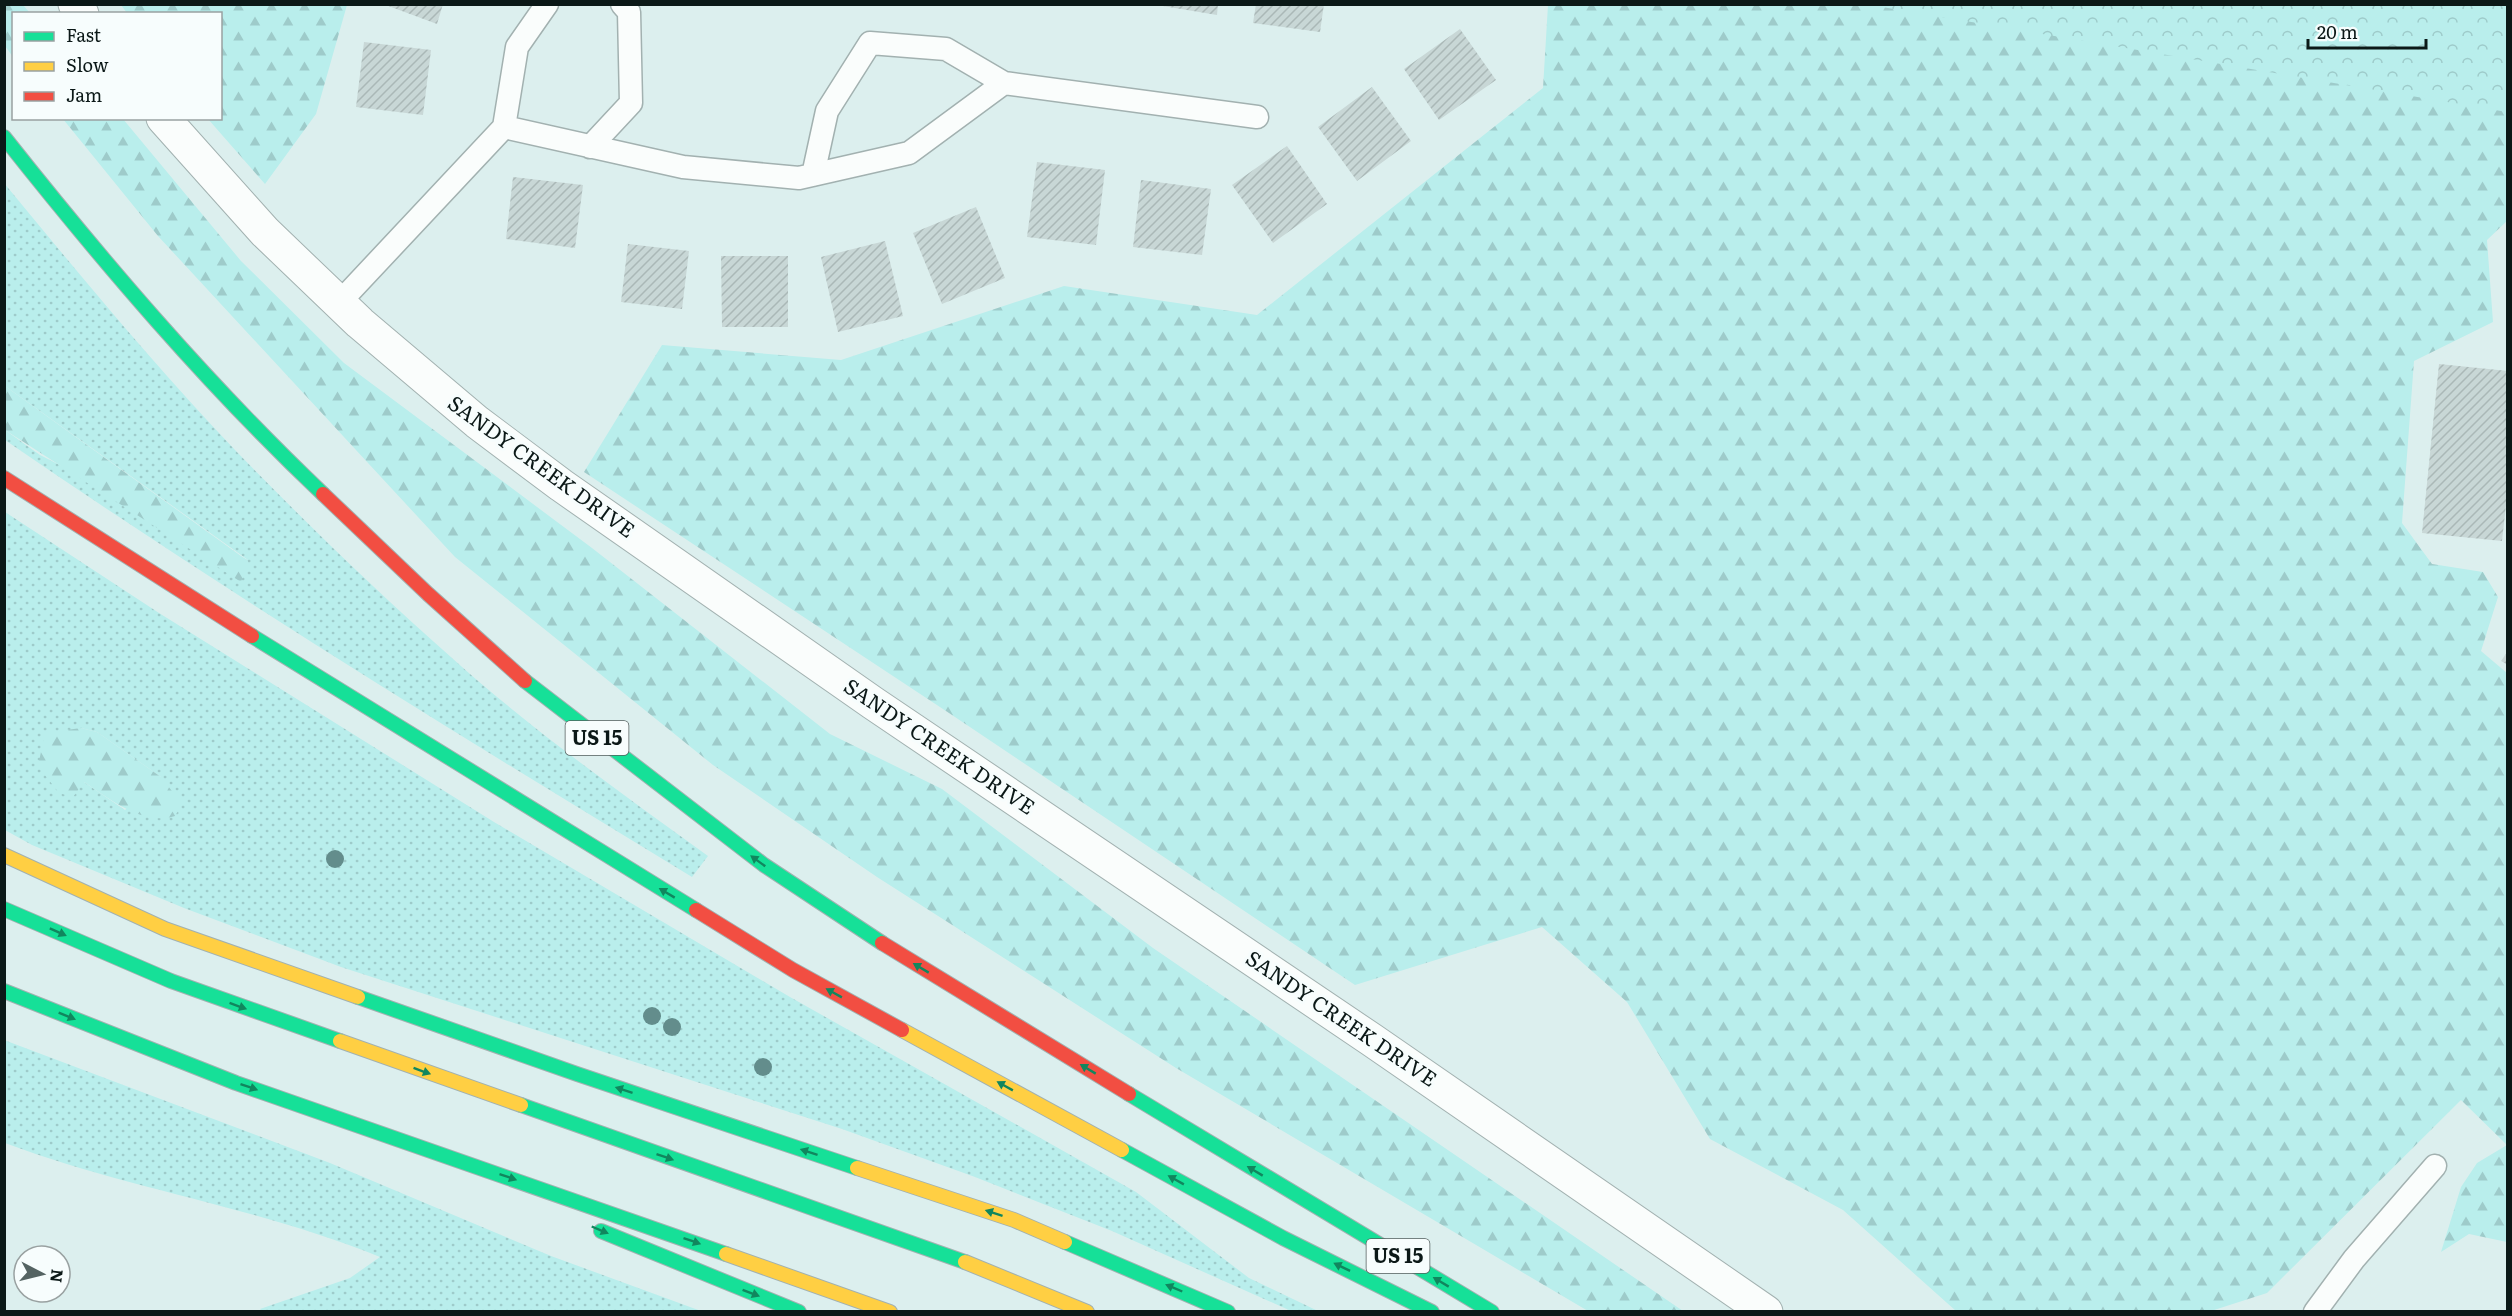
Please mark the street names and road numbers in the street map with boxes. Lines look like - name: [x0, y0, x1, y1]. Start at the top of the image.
- street label: SANDY CREEK DRIVE: [442, 386, 643, 544]
- street label: SANDY CREEK DRIVE: [839, 669, 1042, 821]
- road number: US 15: [566, 721, 628, 755]
- street label: SANDY CREEK DRIVE: [1241, 941, 1444, 1093]
- road number: US 15: [1366, 1239, 1430, 1273]

